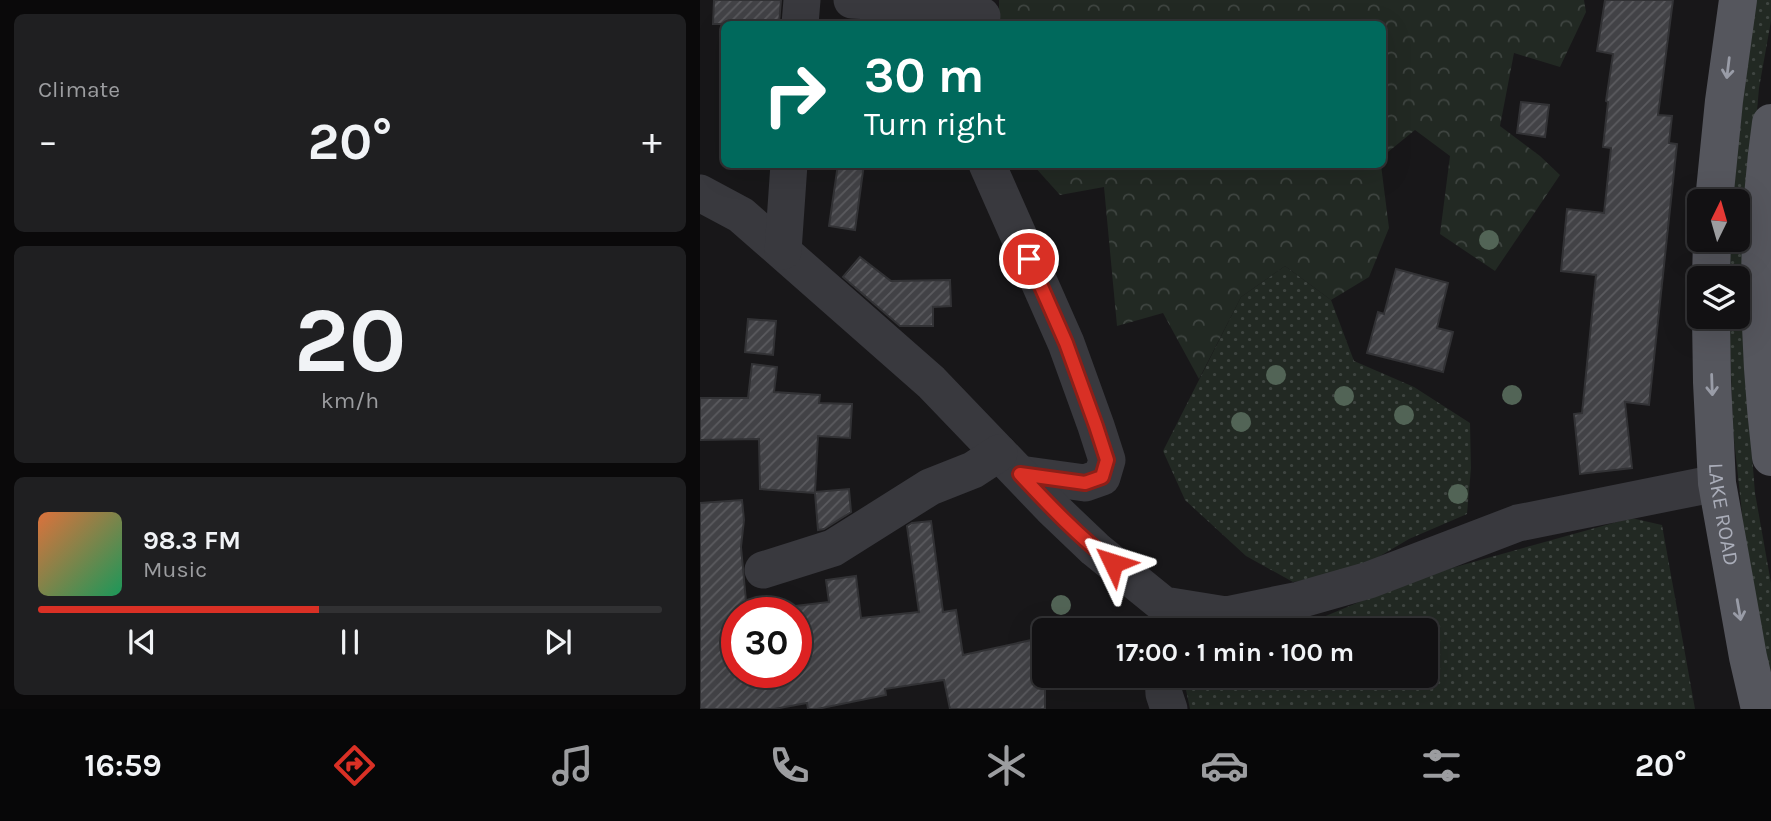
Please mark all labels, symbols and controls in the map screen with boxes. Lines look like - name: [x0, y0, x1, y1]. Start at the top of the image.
- text: 30 m: [864, 47, 984, 104]
- icon: right: [749, 49, 840, 140]
- one-way arrow: [1722, 56, 1735, 78]
- text: Climate: [38, 76, 120, 103]
- text: Turn right: [864, 106, 1006, 143]
- text: 20°: [308, 111, 392, 172]
- text: −: [38, 119, 58, 164]
- text: +: [642, 119, 662, 164]
- north arrow: [1687, 189, 1750, 252]
- map controls: [1687, 189, 1750, 329]
- pin: [999, 229, 1059, 289]
- icon: arrive: [1010, 240, 1048, 278]
- button: layers: [1687, 266, 1750, 329]
- text: 20: [294, 288, 406, 394]
- one-way arrow: [1706, 373, 1719, 396]
- text: km/h: [321, 387, 379, 414]
- street label: LAKE ROAD: [1704, 462, 1744, 568]
- text: 98.3 FM: [143, 525, 241, 556]
- position arrow: [1076, 526, 1150, 600]
- text: Music: [143, 556, 207, 583]
- speed limit sign: 30: [721, 597, 812, 688]
- one-way arrow: [1733, 598, 1746, 621]
- icon: previous: [123, 623, 161, 661]
- icon: pause: [331, 623, 369, 661]
- icon: next: [539, 623, 577, 661]
- text: 17:00 · 1 min · 100 m: [1116, 637, 1354, 668]
- icon: directions: [330, 741, 379, 790]
- icon: music: [548, 741, 597, 790]
- icon: phone: [765, 741, 814, 790]
- icon: climate: [982, 741, 1031, 790]
- icon: car: [1200, 741, 1249, 790]
- icon: filters: [1417, 741, 1466, 790]
- text: 16:59: [84, 747, 162, 784]
- text: 20°: [1635, 747, 1687, 784]

